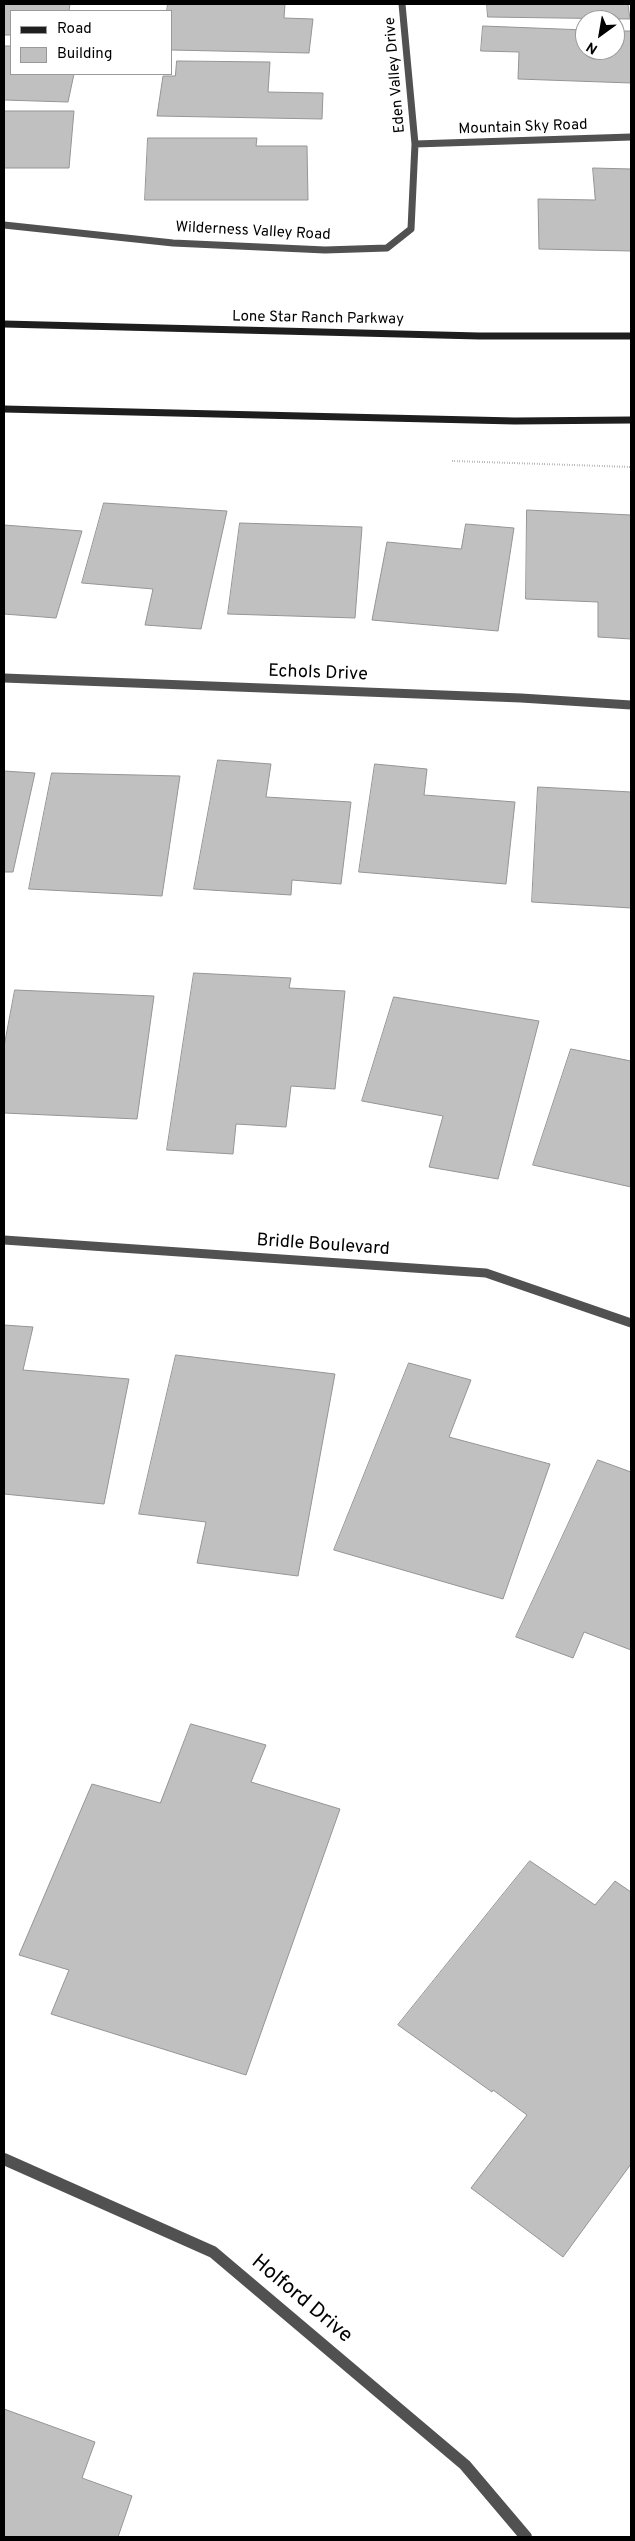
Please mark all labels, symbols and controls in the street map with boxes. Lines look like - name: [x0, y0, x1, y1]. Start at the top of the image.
- legend: [10, 10, 172, 75]
- north arrow: [575, 10, 625, 60]
- street label: Eden Valley Drive: [382, 16, 410, 134]
- text: Road: [57, 20, 92, 39]
- text: N: [584, 37, 601, 57]
- text: Building: [57, 45, 112, 64]
- street label: Mountain Sky Road: [458, 117, 588, 139]
- street label: Wilderness Valley Road: [175, 219, 331, 245]
- street label: Lone Star Ranch Parkway: [232, 309, 404, 329]
- street label: Echols Drive: [268, 661, 368, 687]
- street label: Bridle Boulevard: [256, 1231, 390, 1261]
- street label: Holford Drive: [245, 2250, 357, 2350]

